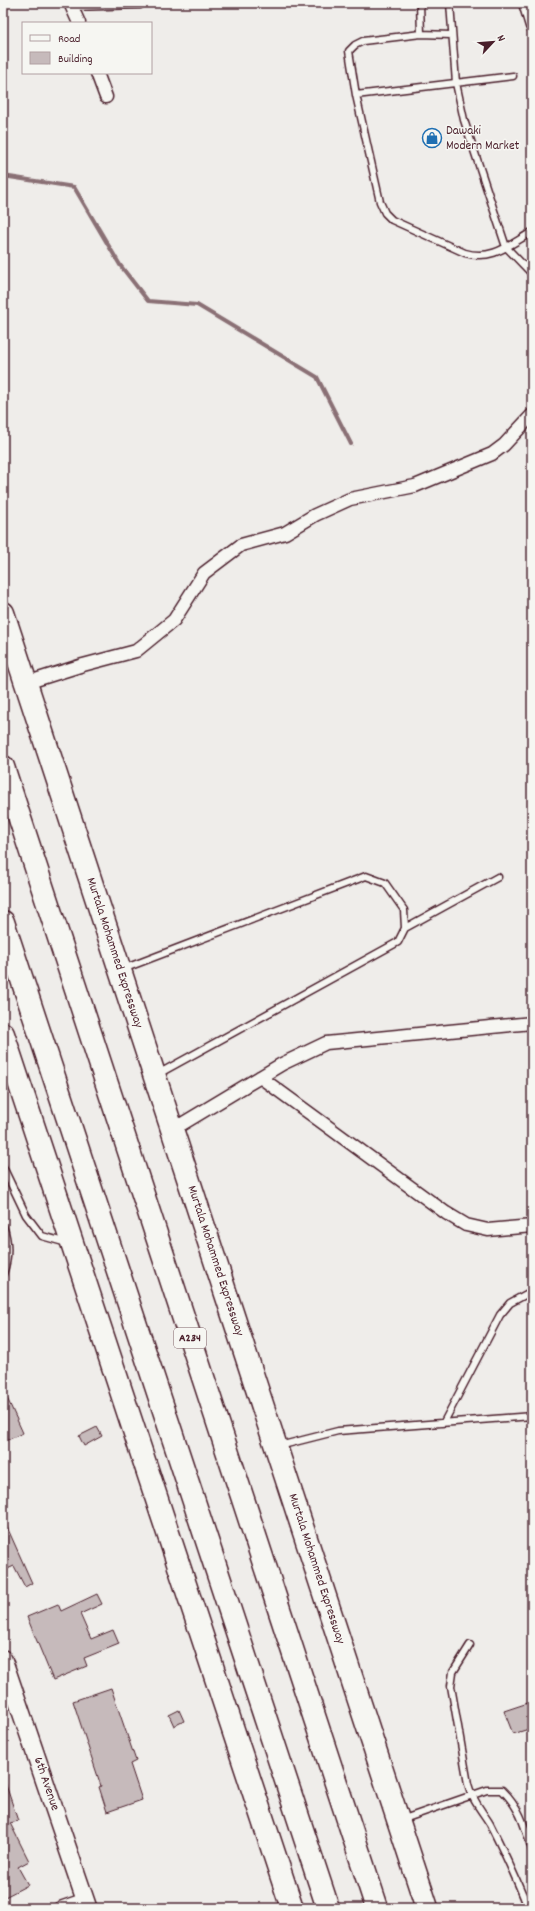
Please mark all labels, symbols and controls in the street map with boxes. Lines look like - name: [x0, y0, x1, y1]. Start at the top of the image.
- legend: [22, 22, 152, 74]
- north arrow: [473, 22, 513, 62]
- text: Road: [58, 31, 80, 48]
- text: N: [492, 33, 509, 45]
- text: Building: [58, 51, 93, 68]
- place label: Dawaki Modern Market: [446, 122, 520, 156]
- shop icon: Dawaki Modern Market: [421, 127, 443, 149]
- street label: Murtala Mohammed Expressway: [81, 875, 148, 1031]
- street label: Murtala Mohammed Expressway: [182, 1183, 249, 1339]
- road number: A234: [174, 1328, 206, 1348]
- street label: Murtala Mohammed Expressway: [283, 1491, 350, 1647]
- street label: 6th Avenue: [28, 1755, 64, 1814]

